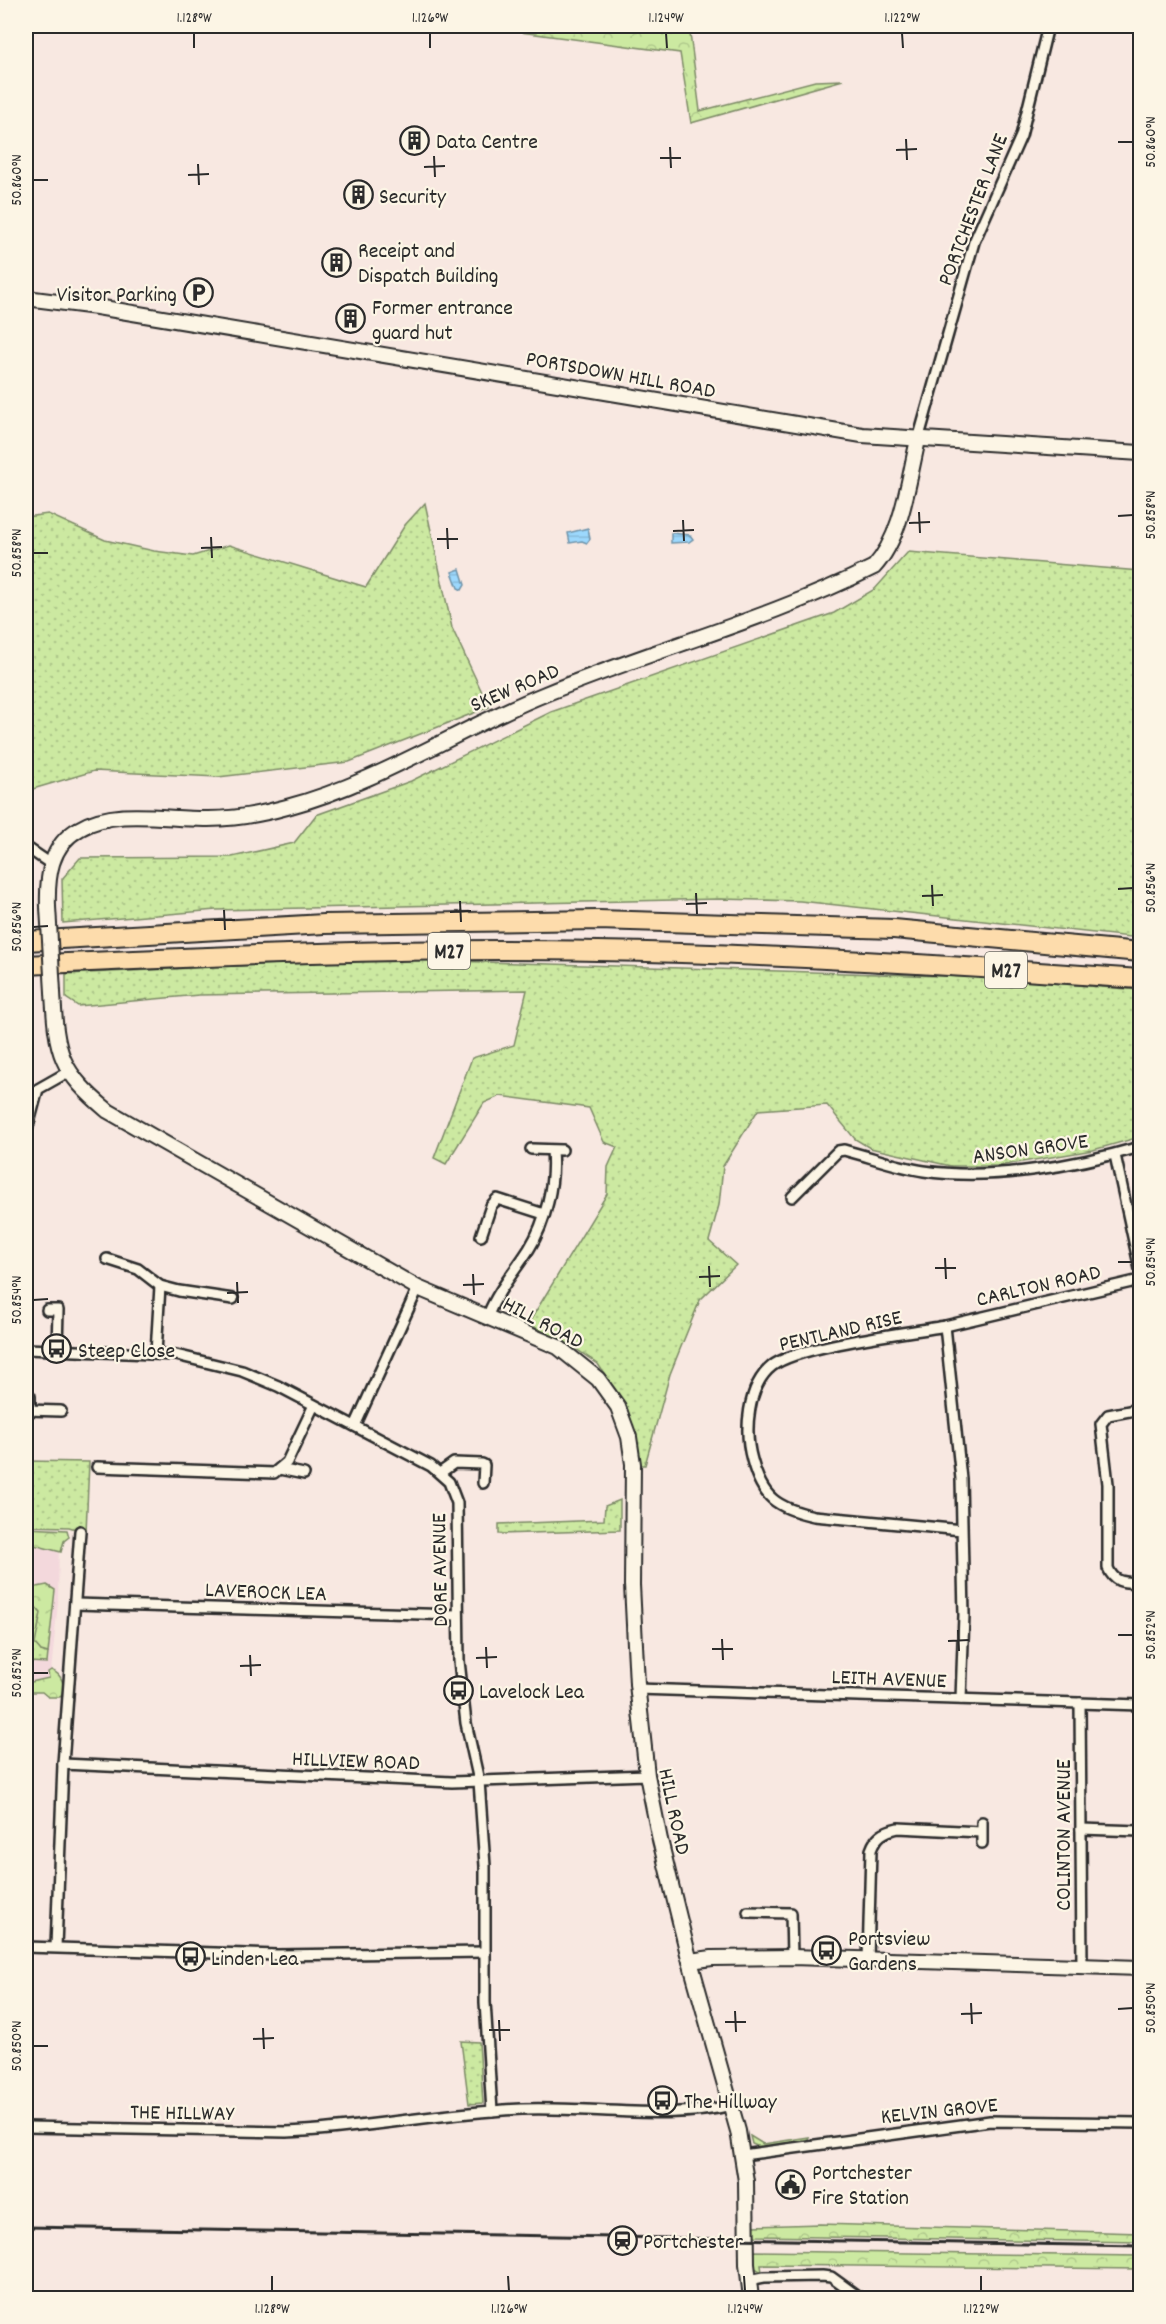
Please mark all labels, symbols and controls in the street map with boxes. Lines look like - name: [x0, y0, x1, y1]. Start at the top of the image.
- text: 1.128°W: [176, 8, 212, 30]
- text: 1.126°W: [412, 8, 449, 30]
- text: 1.124°W: [648, 8, 684, 30]
- text: 1.122°W: [884, 8, 920, 30]
- text: 50.860°N: [1141, 116, 1163, 168]
- building icon: Data Centre: [399, 124, 431, 156]
- place label: Data Centre: [436, 128, 538, 159]
- street label: PORTCHESTER LANE: [931, 130, 1017, 291]
- text: 50.860°N: [7, 154, 29, 206]
- building icon: Security: [342, 179, 374, 211]
- place label: Security: [379, 183, 447, 214]
- place label: Receipt and Dispatch Building: [358, 237, 499, 293]
- building icon: Receipt and Dispatch Building: [321, 246, 353, 278]
- parking icon: Visitor Parking: [182, 277, 214, 309]
- place label: Visitor Parking: [57, 281, 177, 312]
- place label: Former entrance guard hut: [372, 294, 513, 350]
- building icon: Former entrance guard hut: [335, 303, 367, 335]
- street label: PORTSDOWN HILL ROAD: [523, 344, 718, 408]
- text: 50.858°N: [1141, 491, 1163, 539]
- text: 50.858°N: [7, 529, 29, 577]
- street label: SKEW ROAD: [466, 657, 565, 722]
- text: 50.856°N: [1141, 863, 1163, 913]
- text: 50.856°N: [7, 902, 29, 952]
- road number: M27: [428, 933, 470, 969]
- road number: M27: [985, 952, 1027, 988]
- street label: ANSON GROVE: [971, 1127, 1090, 1174]
- text: 50.854°N: [1141, 1237, 1163, 1287]
- street label: CARLTON ROAD: [974, 1258, 1104, 1317]
- text: 50.854°N: [7, 1275, 29, 1325]
- street label: HILL ROAD: [496, 1290, 588, 1358]
- street label: PENTLAND RISE: [776, 1303, 905, 1362]
- bus stop icon: Steep Close: [41, 1333, 73, 1365]
- place label: Steep Close: [78, 1337, 175, 1368]
- street label: DORE AVENUE: [425, 1513, 458, 1627]
- street label: LAVEROCK LEA: [204, 1576, 327, 1611]
- text: 50.852°N: [1141, 1610, 1163, 1660]
- text: 50.852°N: [7, 1648, 29, 1698]
- street label: LEITH AVENUE: [831, 1663, 947, 1698]
- bus stop icon: Lavelock Lea: [442, 1674, 474, 1706]
- place label: Lavelock Lea: [479, 1678, 585, 1709]
- street label: HILLVIEW ROAD: [291, 1745, 420, 1780]
- street label: COLINTON AVENUE: [1050, 1759, 1081, 1911]
- street label: HILL ROAD: [648, 1766, 697, 1858]
- place label: Portsview Gardens: [848, 1925, 930, 1981]
- bus stop icon: Portsview Gardens: [811, 1934, 843, 1966]
- bus stop icon: Linden Lea: [174, 1941, 206, 1973]
- place label: Linden Lea: [211, 1945, 299, 1976]
- text: 50.850°N: [1141, 1983, 1163, 2033]
- text: 50.850°N: [7, 2021, 29, 2071]
- bus stop icon: The Hillway: [647, 2084, 679, 2116]
- place label: The Hillway: [684, 2088, 778, 2119]
- street label: KELVIN GROVE: [879, 2091, 999, 2134]
- street label: THE HILLWAY: [130, 2098, 235, 2131]
- place label: Portchester Fire Station: [812, 2159, 913, 2215]
- public building icon: Portchester Fire Station: [775, 2168, 807, 2200]
- station icon: Portchester: [606, 2224, 638, 2256]
- place label: Portchester: [643, 2228, 744, 2259]
- text: 1.128°W: [254, 2299, 290, 2321]
- text: 1.126°W: [491, 2299, 528, 2321]
- text: 1.124°W: [727, 2299, 763, 2321]
- text: 1.122°W: [963, 2299, 999, 2321]

